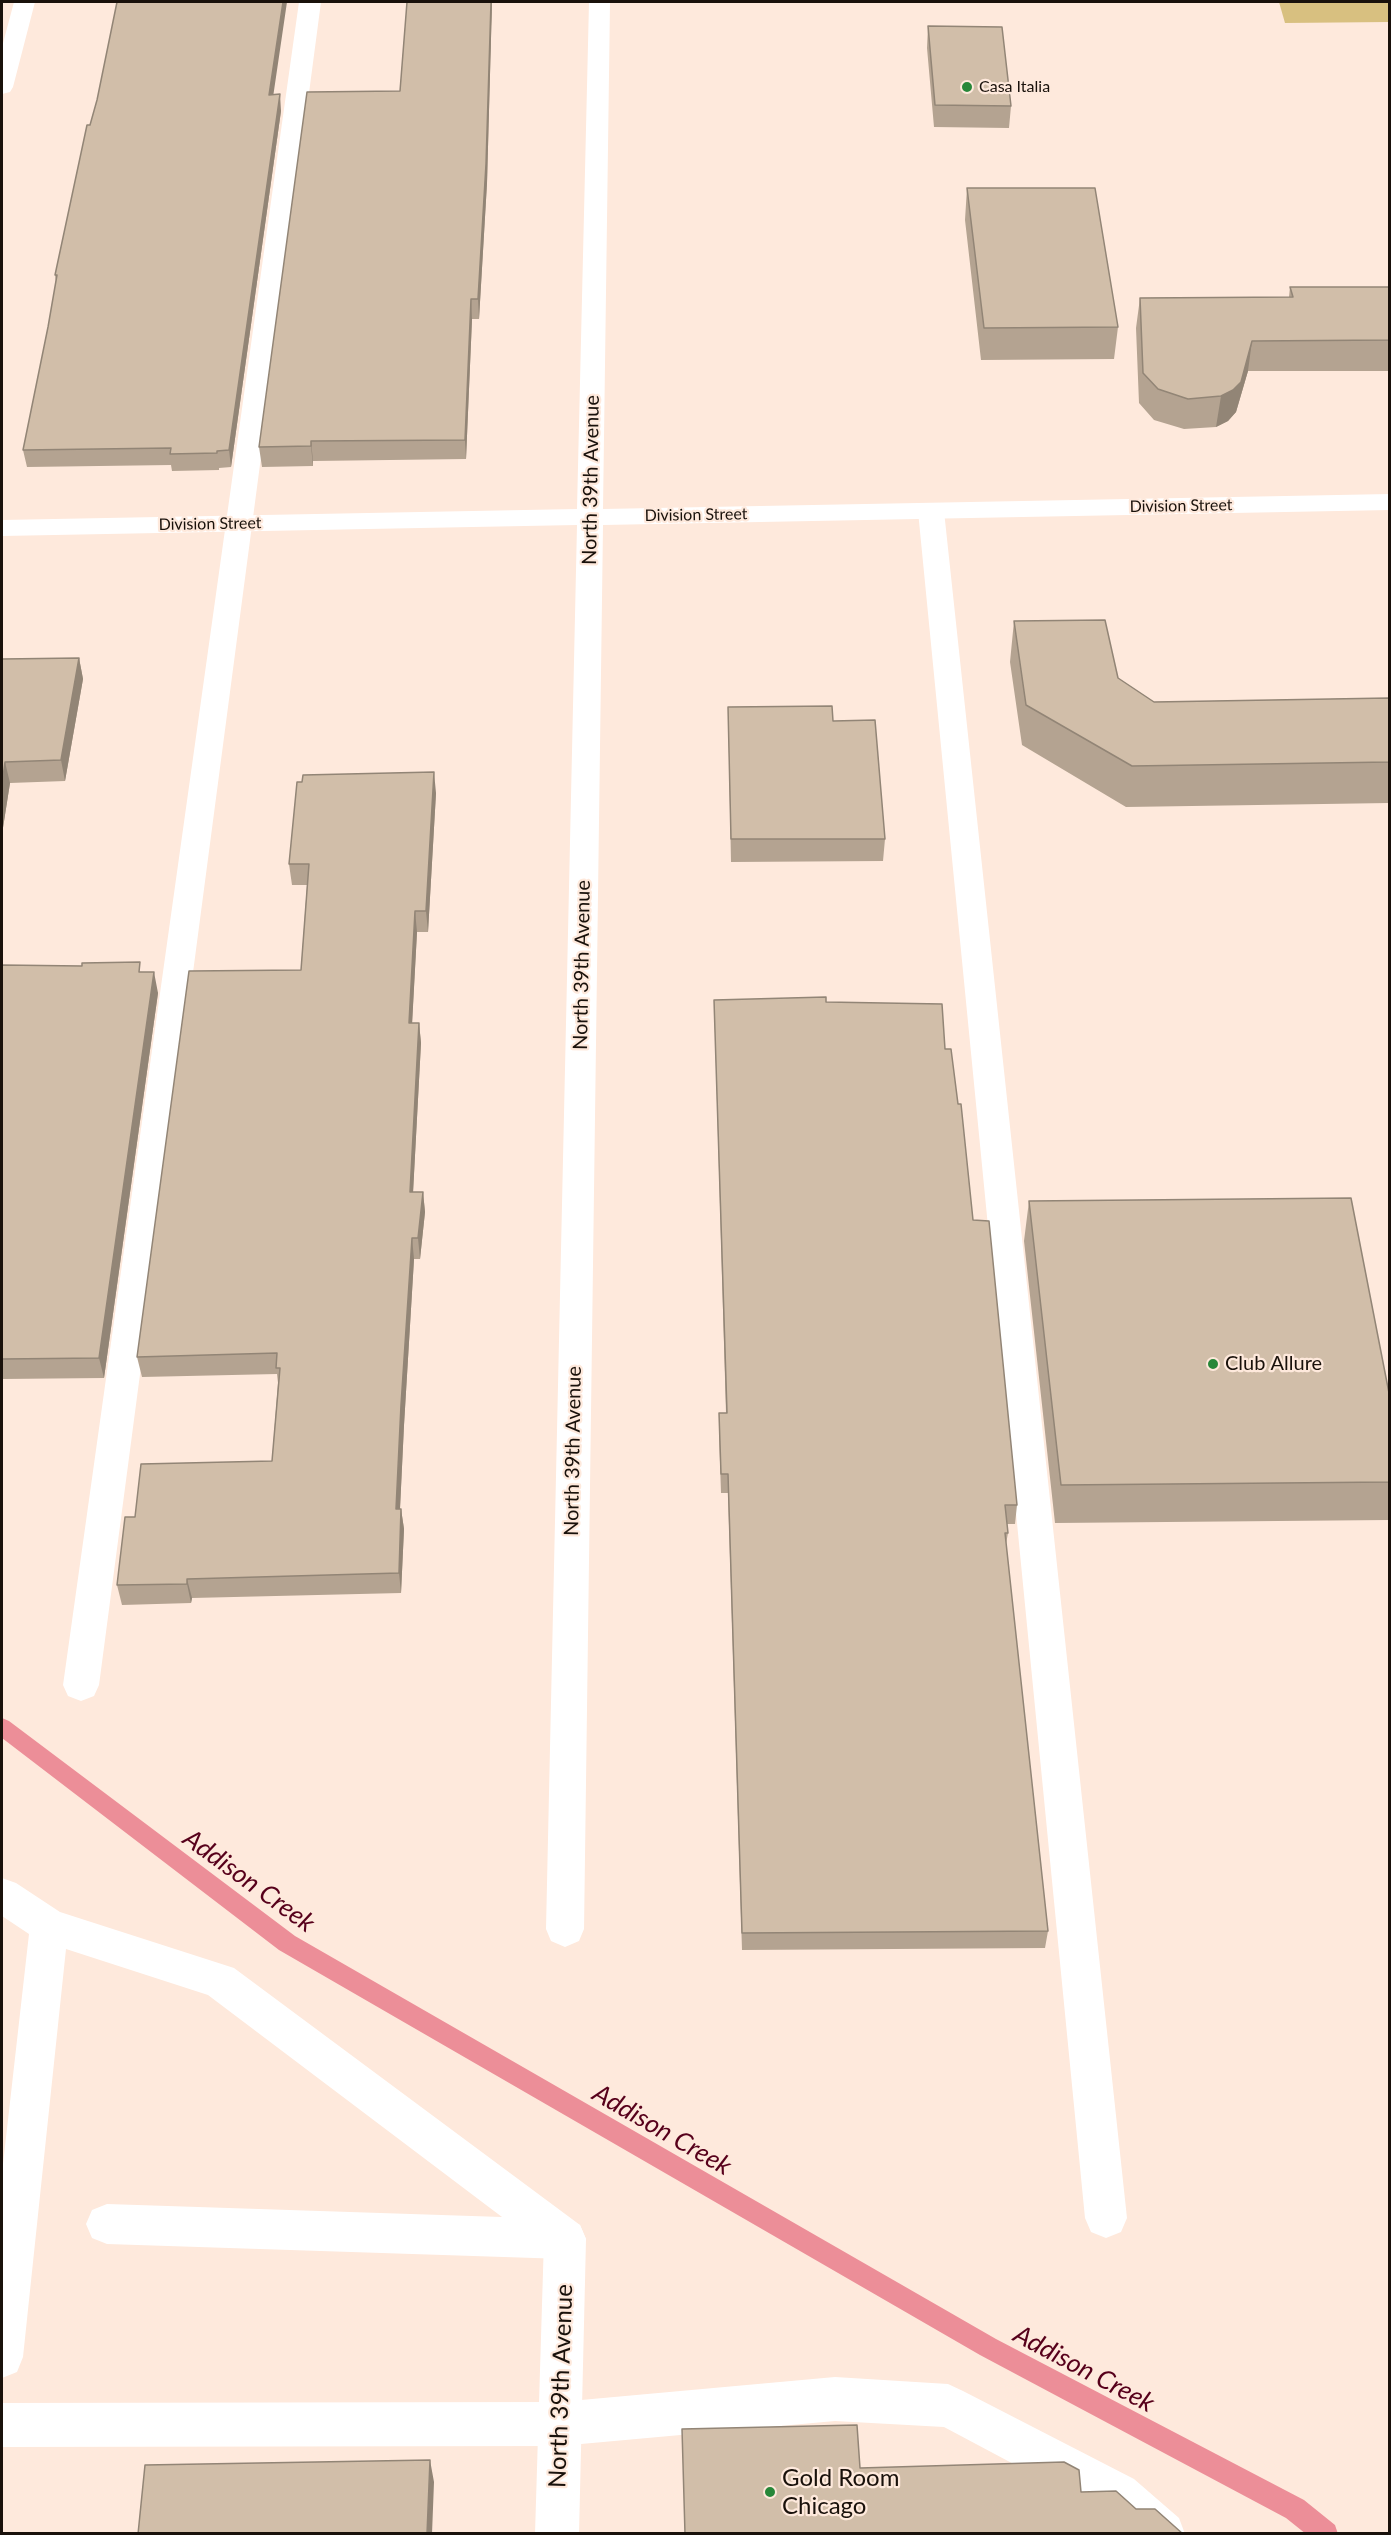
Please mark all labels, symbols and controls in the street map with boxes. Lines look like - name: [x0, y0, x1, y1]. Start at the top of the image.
- place label: Casa Italia: [979, 77, 1050, 97]
- marker: Casa Italia: [960, 80, 974, 94]
- street label: North 39th Avenue: [578, 395, 604, 565]
- street label: Division Street: [1129, 496, 1233, 516]
- street label: Division Street: [644, 505, 748, 525]
- street label: Division Street: [158, 514, 262, 534]
- street label: North 39th Avenue: [569, 880, 595, 1050]
- place label: Club Allure: [1225, 1352, 1322, 1376]
- marker: Club Allure: [1206, 1357, 1220, 1371]
- street label: North 39th Avenue: [560, 1366, 586, 1536]
- water label: Addison Creek: [177, 1823, 321, 1939]
- water label: Addison Creek: [587, 2078, 737, 2182]
- street label: North 39th Avenue: [543, 2284, 579, 2488]
- water label: Addison Creek: [1008, 2319, 1160, 2419]
- place label: Gold Room Chicago: [782, 2464, 899, 2520]
- marker: Gold Room Chicago: [763, 2485, 777, 2499]

